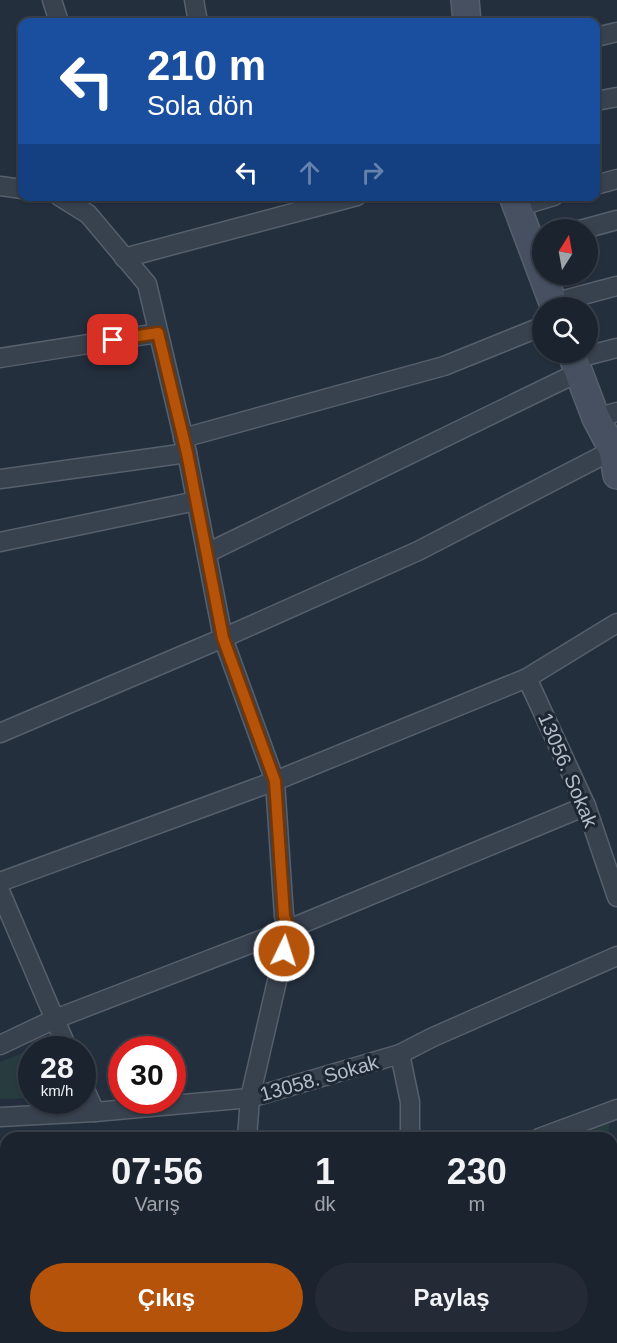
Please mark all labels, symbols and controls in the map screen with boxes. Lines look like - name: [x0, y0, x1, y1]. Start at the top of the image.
- icon: left: [48, 42, 126, 120]
- text: 210 m: [147, 42, 266, 89]
- text: Sola dön: [147, 91, 254, 121]
- icon: left: [230, 156, 263, 189]
- icon: ahead: [293, 156, 326, 189]
- icon: right: [356, 156, 389, 189]
- north arrow: [532, 219, 598, 285]
- map controls: [532, 219, 598, 363]
- button: search: [532, 297, 598, 363]
- pin: [87, 314, 138, 365]
- icon: arrive: [96, 323, 129, 356]
- street label: 13056. Sokak: [534, 709, 602, 832]
- position arrow: [252, 919, 316, 983]
- speed limit sign: 30: [108, 1036, 186, 1114]
- street label: 13058. Sokak: [257, 1050, 382, 1105]
- text: 28: [40, 1051, 74, 1084]
- text: km/h: [41, 1082, 73, 1099]
- text: 07:56: [111, 1151, 203, 1192]
- text: 1: [315, 1151, 335, 1192]
- text: 230: [447, 1151, 507, 1192]
- text: Varış: [135, 1193, 180, 1215]
- text: dk: [314, 1193, 336, 1215]
- text: m: [468, 1193, 485, 1215]
- button: Çıkış: [30, 1263, 303, 1332]
- button: Paylaş: [315, 1263, 588, 1332]

